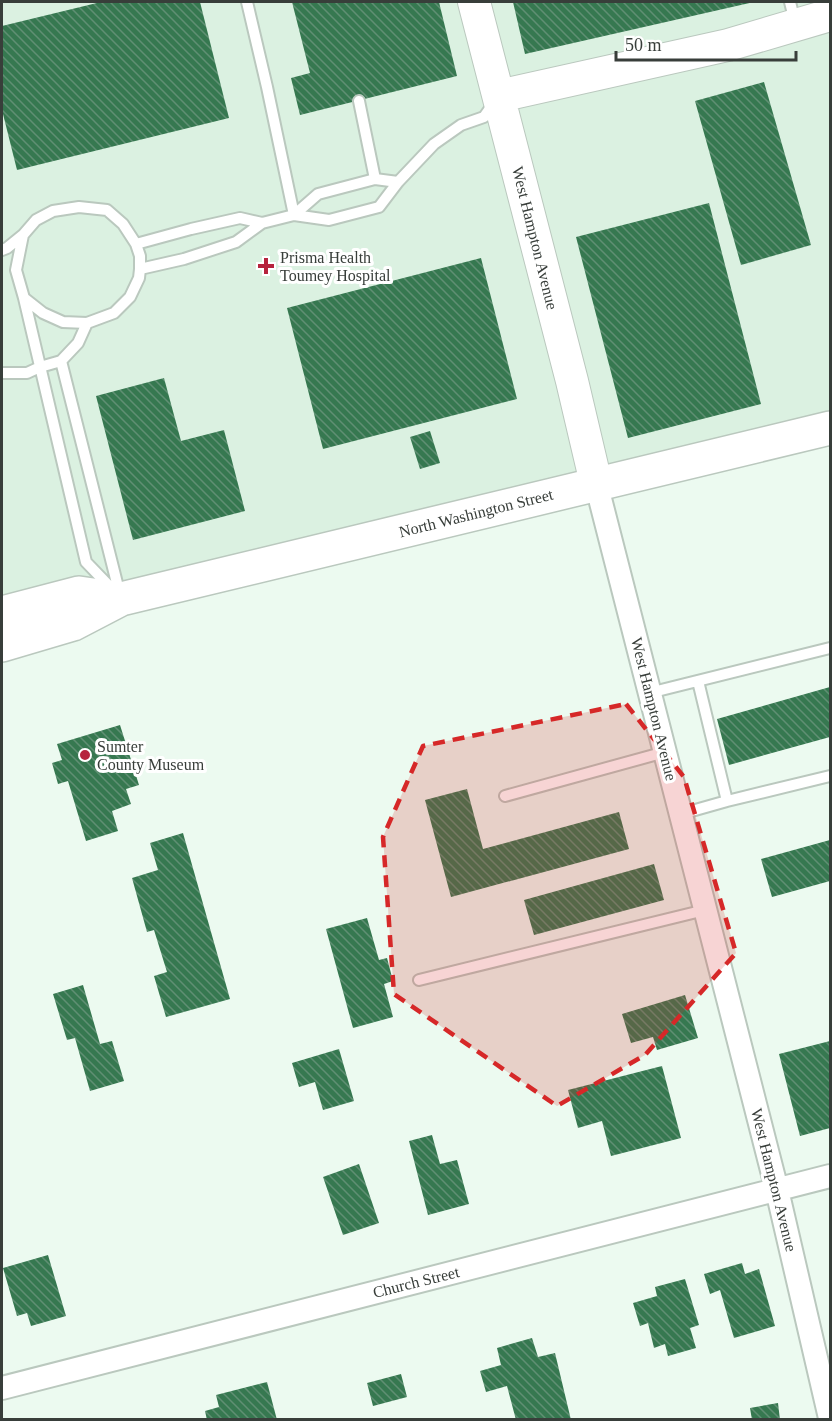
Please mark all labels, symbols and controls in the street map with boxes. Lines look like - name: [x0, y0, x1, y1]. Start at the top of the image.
- scale bar: [616, 24, 796, 62]
- text: 50 m: [625, 35, 662, 55]
- street label: West Hampton Avenue: [508, 165, 561, 312]
- place label: Prisma Health Toumey Hospital: [280, 249, 391, 285]
- marker: Prisma Health Toumey Hospital: [257, 257, 275, 275]
- street label: North Washington Street: [397, 485, 556, 541]
- street label: West Hampton Avenue: [627, 636, 680, 783]
- place label: Sumter County Museum: [97, 738, 205, 774]
- marker: Sumter County Museum: [78, 748, 92, 762]
- street label: West Hampton Avenue: [747, 1107, 800, 1254]
- street label: Church Street: [371, 1263, 461, 1301]

